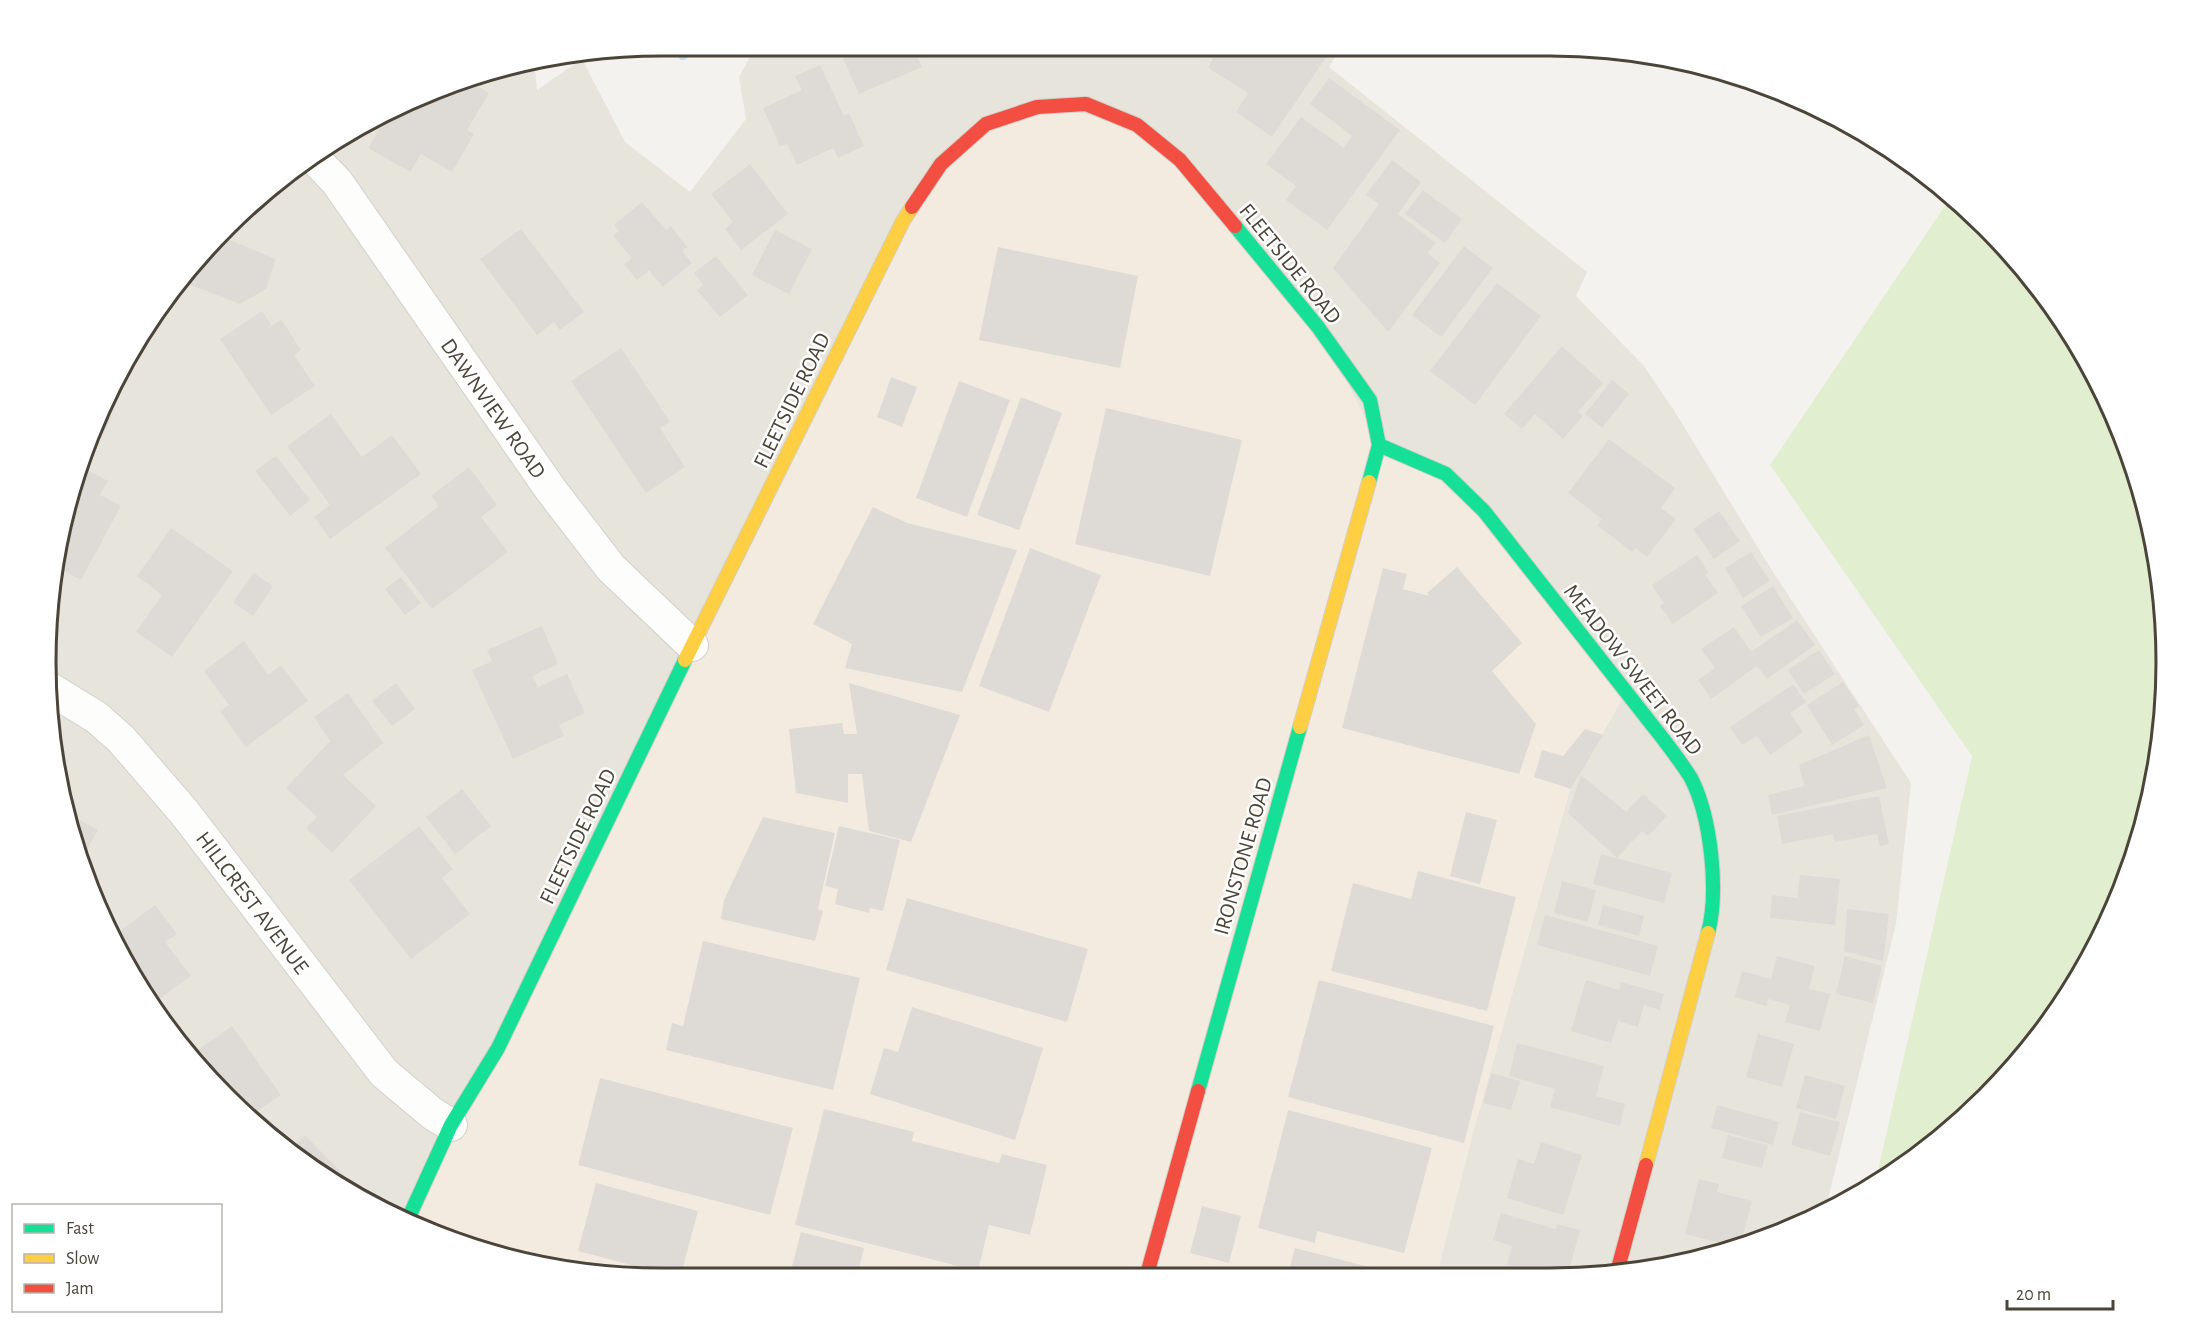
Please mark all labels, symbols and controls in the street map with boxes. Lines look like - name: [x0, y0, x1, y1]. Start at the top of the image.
- street label: FLEETSIDE ROAD: [1235, 199, 1345, 328]
- street label: FLEETSIDE ROAD: [750, 329, 834, 472]
- street label: DAWNVIEW ROAD: [437, 335, 550, 483]
- street label: MEADOW SWEET ROAD: [1560, 580, 1707, 759]
- street label: FLEETSIDE ROAD: [536, 765, 620, 908]
- street label: IRONSTONE ROAD: [1210, 775, 1276, 937]
- street label: HILLCREST AVENUE: [192, 827, 313, 978]
- legend: [12, 1204, 222, 1312]
- text: Fast: [66, 1220, 94, 1238]
- text: Slow: [66, 1250, 99, 1268]
- scale bar: [2007, 1273, 2114, 1311]
- text: Jam: [66, 1280, 94, 1298]
- text: 20 m: [2016, 1286, 2051, 1304]

